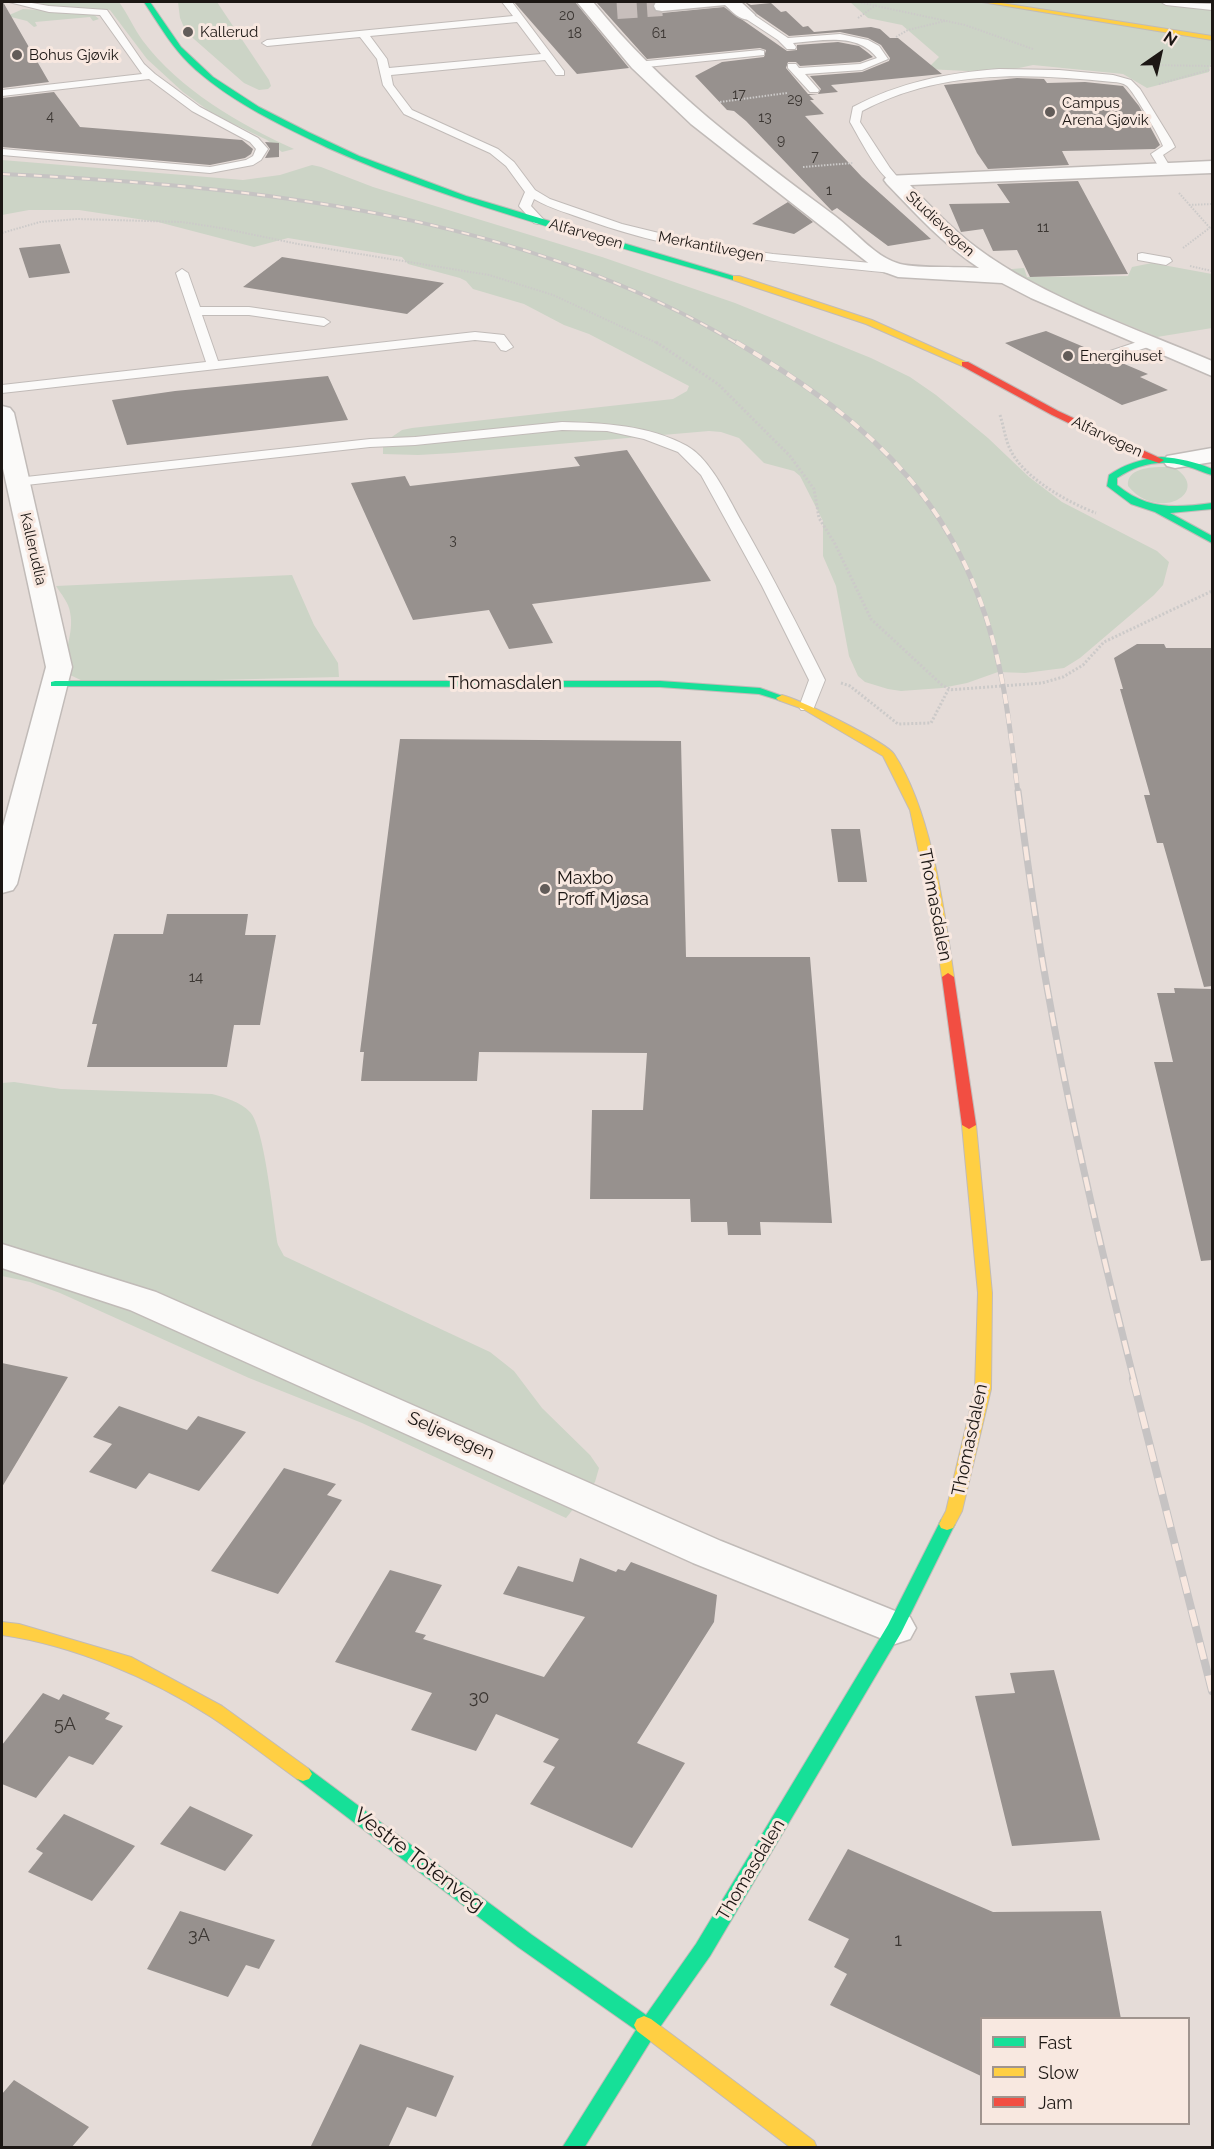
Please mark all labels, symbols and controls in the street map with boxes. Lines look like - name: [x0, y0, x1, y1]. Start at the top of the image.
- house number: 20: [559, 8, 575, 24]
- place label: Kallerud: [200, 23, 258, 41]
- north arrow: [1130, 24, 1190, 84]
- marker: Kallerud: [181, 25, 195, 39]
- house number: 18: [568, 26, 582, 42]
- house number: 61: [652, 26, 666, 42]
- text: N: [1160, 27, 1181, 50]
- place label: Bohus Gjøvik: [29, 46, 119, 64]
- marker: Bohus Gjøvik: [10, 48, 24, 62]
- house number: 17: [732, 87, 746, 103]
- house number: 29: [787, 92, 803, 108]
- place label: Campus Arena Gjøvik: [1062, 94, 1149, 129]
- marker: Campus Arena Gjøvik: [1043, 105, 1057, 119]
- house number: 4: [46, 109, 54, 125]
- house number: 13: [758, 110, 772, 126]
- house number: 9: [777, 133, 785, 149]
- house number: 7: [811, 149, 819, 165]
- house number: 1: [826, 183, 832, 199]
- street label: Studievegen: [902, 188, 978, 260]
- street label: Alfarvegen: [547, 215, 625, 253]
- house number: 11: [1037, 220, 1049, 236]
- street label: Merkantilvegen: [657, 228, 765, 266]
- place label: Energihuset: [1080, 347, 1163, 365]
- marker: Energihuset: [1061, 349, 1075, 363]
- street label: Alfarvegen: [1069, 413, 1145, 461]
- street label: Kallerudlia: [16, 511, 50, 587]
- house number: 3: [449, 533, 457, 549]
- street label: Thomasdalen: [448, 673, 562, 695]
- street label: Thomasdalen: [914, 847, 956, 963]
- place label: Maxbo Proff Mjøsa: [557, 868, 649, 910]
- marker: Maxbo Proff Mjøsa: [538, 882, 552, 896]
- house number: 14: [189, 968, 203, 986]
- street label: Thomasdalen: [948, 1382, 992, 1498]
- street label: Seljevegen: [404, 1407, 498, 1465]
- house number: 30: [469, 1687, 489, 1709]
- house number: 5A: [54, 1714, 76, 1736]
- street label: Vestre Totenveg: [349, 1803, 489, 1917]
- street label: Thomasdalen: [712, 1815, 790, 1925]
- house number: 3A: [188, 1925, 210, 1947]
- house number: 1: [894, 1930, 902, 1952]
- legend: [980, 2017, 1190, 2125]
- text: Fast: [1038, 2032, 1072, 2053]
- text: Slow: [1038, 2062, 1079, 2083]
- text: Jam: [1038, 2092, 1073, 2113]

